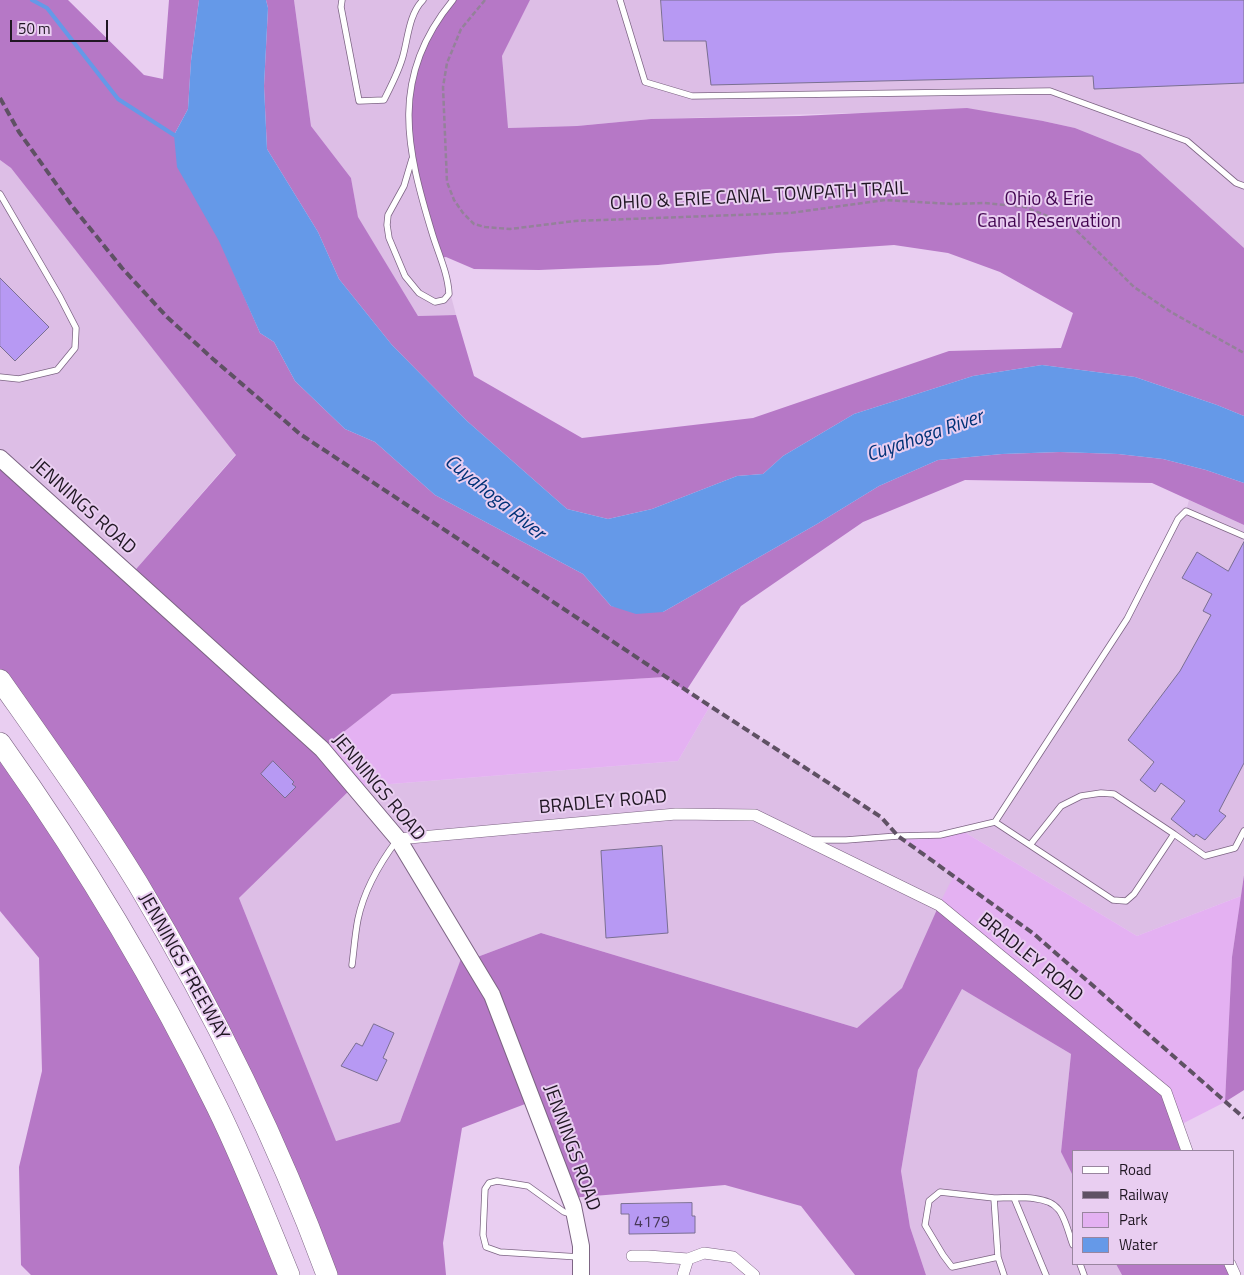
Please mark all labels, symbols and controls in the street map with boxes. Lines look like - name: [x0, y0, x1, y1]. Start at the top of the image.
- scale bar: [12, 10, 110, 42]
- text: 50 m: [18, 17, 51, 40]
- street label: OHIO & ERIE CANAL TOWPATH TRAIL: [609, 178, 909, 216]
- park label: Ohio & Erie Canal Reservation: [977, 189, 1121, 233]
- water label: Cuyahoga River: [863, 406, 987, 468]
- water label: Cuyahoga River: [439, 450, 549, 546]
- street label: JENNINGS ROAD: [26, 454, 140, 560]
- street label: JENNINGS ROAD: [327, 730, 429, 846]
- street label: BRADLEY ROAD: [538, 786, 668, 820]
- street label: JENNINGS FREEWAY: [133, 889, 233, 1045]
- street label: BRADLEY ROAD: [973, 909, 1087, 1007]
- street label: JENNINGS ROAD: [538, 1082, 604, 1214]
- legend: [1072, 1150, 1234, 1265]
- text: Road: [1119, 1158, 1151, 1181]
- text: Railway: [1119, 1183, 1169, 1206]
- text: Park: [1119, 1208, 1148, 1231]
- house number: 4179: [634, 1213, 670, 1233]
- text: Water: [1119, 1233, 1158, 1256]

